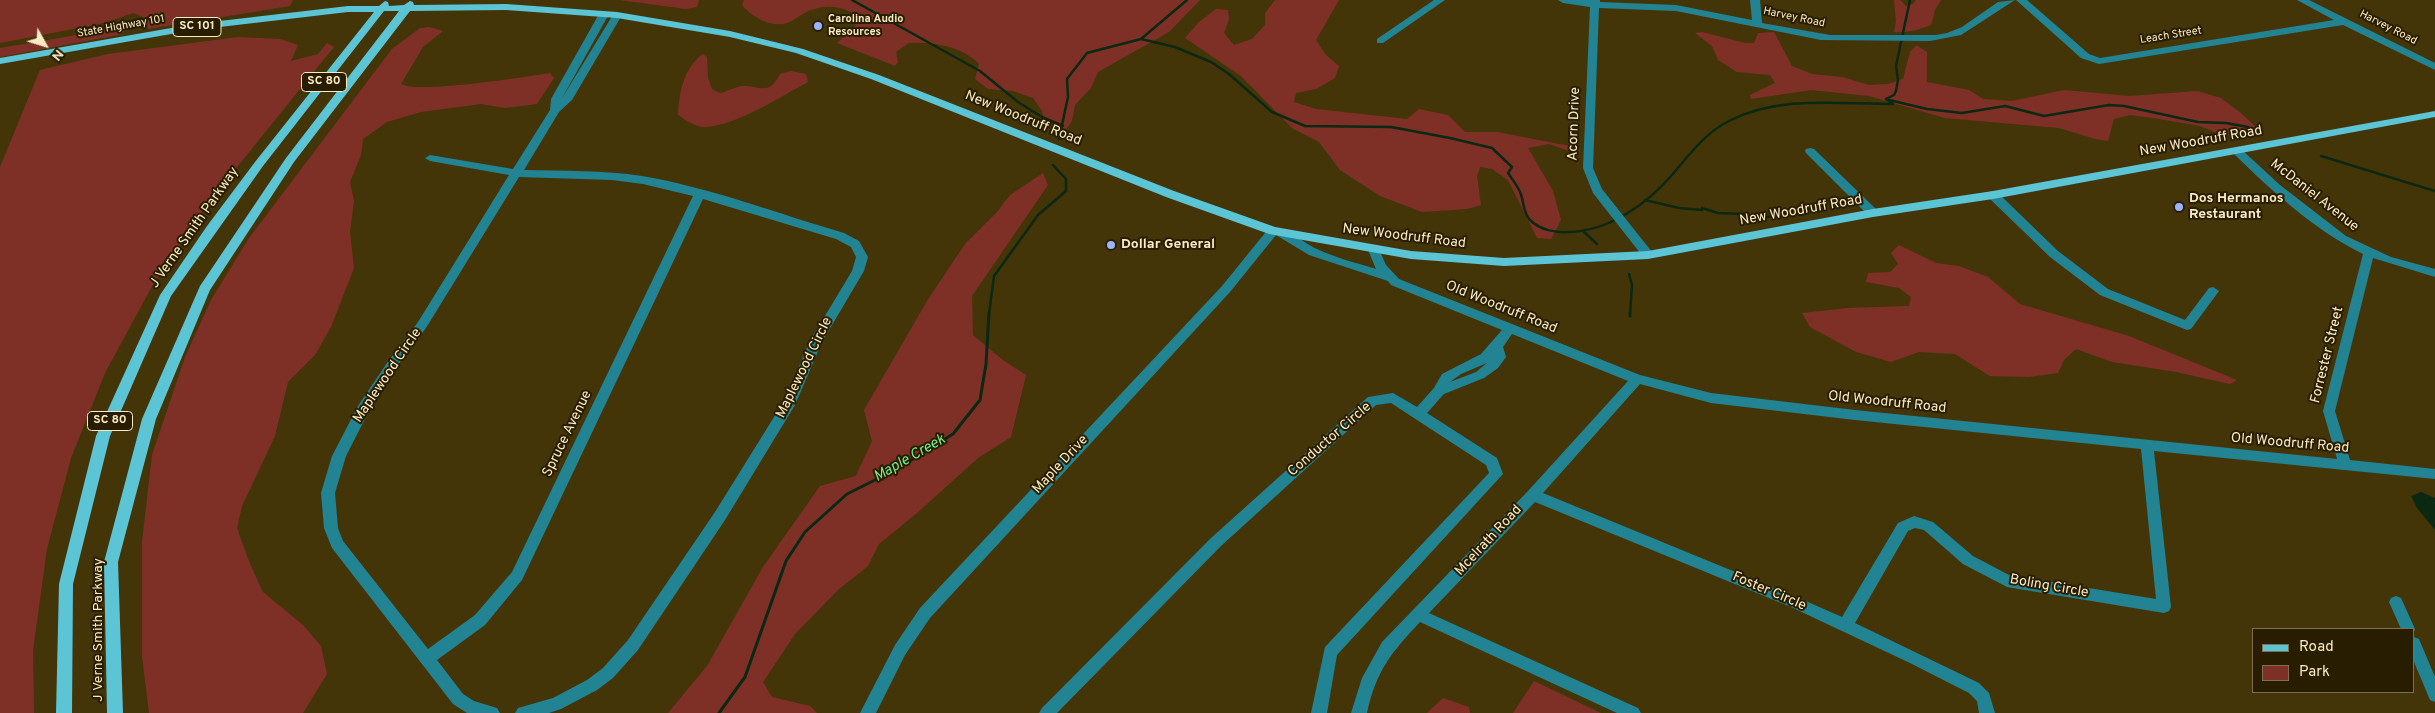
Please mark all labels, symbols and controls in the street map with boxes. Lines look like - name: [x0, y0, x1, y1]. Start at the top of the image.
- street label: Harvey Road: [1762, 5, 1826, 31]
- street label: Harvey Road: [2357, 8, 2419, 48]
- street label: State Highway 101: [76, 13, 166, 41]
- place label: Carolina Audio Resources: [828, 13, 903, 39]
- road number: SC 101: [173, 18, 221, 36]
- north arrow: [20, 20, 70, 70]
- marker: Carolina Audio Resources: [812, 20, 824, 32]
- street label: Leach Street: [2139, 25, 2203, 47]
- text: N: [47, 45, 67, 64]
- road number: SC 80: [302, 72, 346, 91]
- street label: Acorn Drive: [1565, 87, 1585, 161]
- street label: New Woodruff Road: [962, 88, 1084, 150]
- street label: New Woodruff Road: [2138, 123, 2264, 161]
- street label: McDaniel Avenue: [2266, 156, 2362, 236]
- street label: J Verne Smith Parkway: [147, 164, 243, 292]
- place label: Dos Hermanos Restaurant: [2189, 191, 2284, 223]
- street label: New Woodruff Road: [1738, 192, 1864, 230]
- marker: Dos Hermanos Restaurant: [2173, 201, 2185, 213]
- street label: New Woodruff Road: [1341, 221, 1467, 253]
- place label: Dollar General: [1121, 237, 1215, 253]
- marker: Dollar General: [1105, 239, 1117, 251]
- street label: Old Woodruff Road: [1443, 278, 1559, 338]
- street label: Forrester Street: [2308, 305, 2348, 405]
- street label: Maplewood Circle: [773, 315, 837, 421]
- street label: Maplewood Circle: [350, 326, 426, 426]
- street label: Spruce Avenue: [540, 388, 596, 480]
- street label: Old Woodruff Road: [1827, 388, 1947, 418]
- street label: Conductor Circle: [1285, 399, 1375, 481]
- road number: SC 80: [88, 412, 132, 431]
- street label: Old Woodruff Road: [2230, 430, 2350, 458]
- water label: Maple Creek: [871, 431, 949, 487]
- street label: Maple Drive: [1030, 432, 1092, 498]
- street label: Mcelrath Road: [1452, 502, 1526, 580]
- street label: J Verne Smith Parkway: [91, 558, 107, 702]
- street label: Foster Circle: [1730, 569, 1808, 615]
- street label: Boling Circle: [2008, 572, 2090, 602]
- legend: [2252, 628, 2415, 693]
- text: Road: [2299, 638, 2334, 657]
- text: Park: [2299, 663, 2330, 682]

